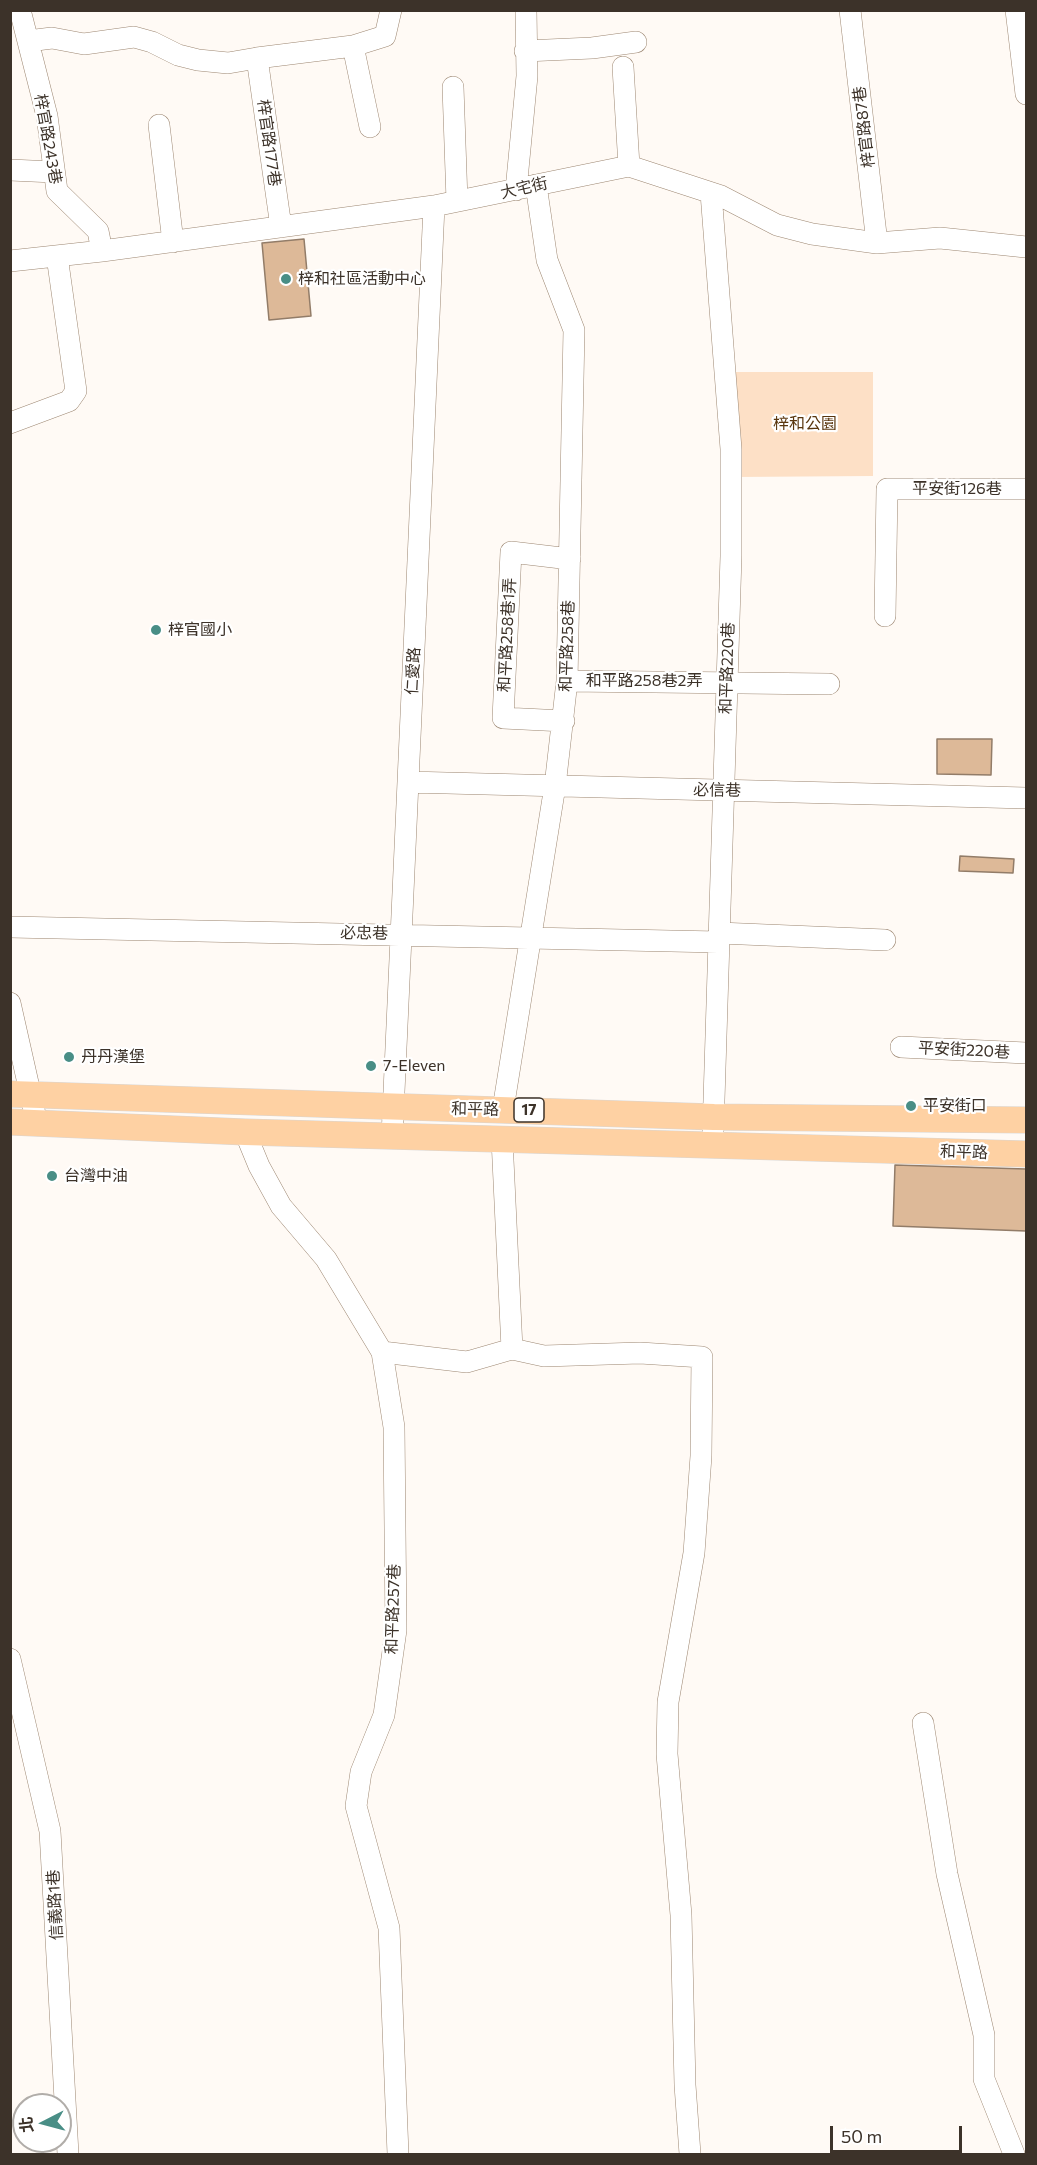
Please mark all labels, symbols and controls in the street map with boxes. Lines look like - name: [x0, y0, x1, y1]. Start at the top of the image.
- street label: 梓官路87巷: [849, 85, 879, 169]
- street label: 梓官路243巷: [31, 92, 65, 186]
- street label: 梓官路177巷: [253, 98, 285, 188]
- street label: 大宅街: [498, 173, 550, 203]
- place label: 梓和社區活動中心: [298, 269, 426, 289]
- marker: 梓和社區活動中心: [279, 272, 293, 286]
- park label: 梓和公園: [773, 414, 837, 434]
- street label: 平安街126巷: [912, 479, 1002, 499]
- street label: 和平路258巷1弄: [494, 577, 520, 693]
- street label: 和平路258巷: [556, 600, 578, 692]
- place label: 梓官國小: [168, 620, 232, 640]
- street label: 和平路220巷: [716, 622, 738, 714]
- marker: 梓官國小: [149, 623, 163, 637]
- street label: 仁愛路: [402, 647, 424, 695]
- street label: 和平路258巷2弄: [586, 671, 702, 691]
- street label: 必信巷: [693, 780, 741, 800]
- street label: 必忠巷: [340, 923, 388, 943]
- street label: 平安街220巷: [917, 1038, 1011, 1062]
- place label: 丹丹漢堡: [81, 1047, 145, 1067]
- marker: 丹丹漢堡: [62, 1050, 76, 1064]
- place label: 7-Eleven: [383, 1056, 446, 1076]
- marker: 7-Eleven: [364, 1059, 378, 1073]
- place label: 平安街口: [923, 1096, 987, 1116]
- road number: 17: [514, 1098, 544, 1122]
- street label: 和平路: [451, 1099, 499, 1119]
- marker: 平安街口: [904, 1099, 918, 1113]
- street label: 和平路: [940, 1142, 988, 1162]
- place label: 台灣中油: [64, 1166, 128, 1186]
- marker: 台灣中油: [45, 1169, 59, 1183]
- street label: 和平路257巷: [382, 1563, 404, 1655]
- street label: 信義路1巷: [44, 1869, 66, 1941]
- north arrow: [12, 2093, 72, 2153]
- scale bar: [833, 2114, 965, 2152]
- text: 北: [15, 2116, 36, 2134]
- text: 50 m: [841, 2125, 882, 2147]

